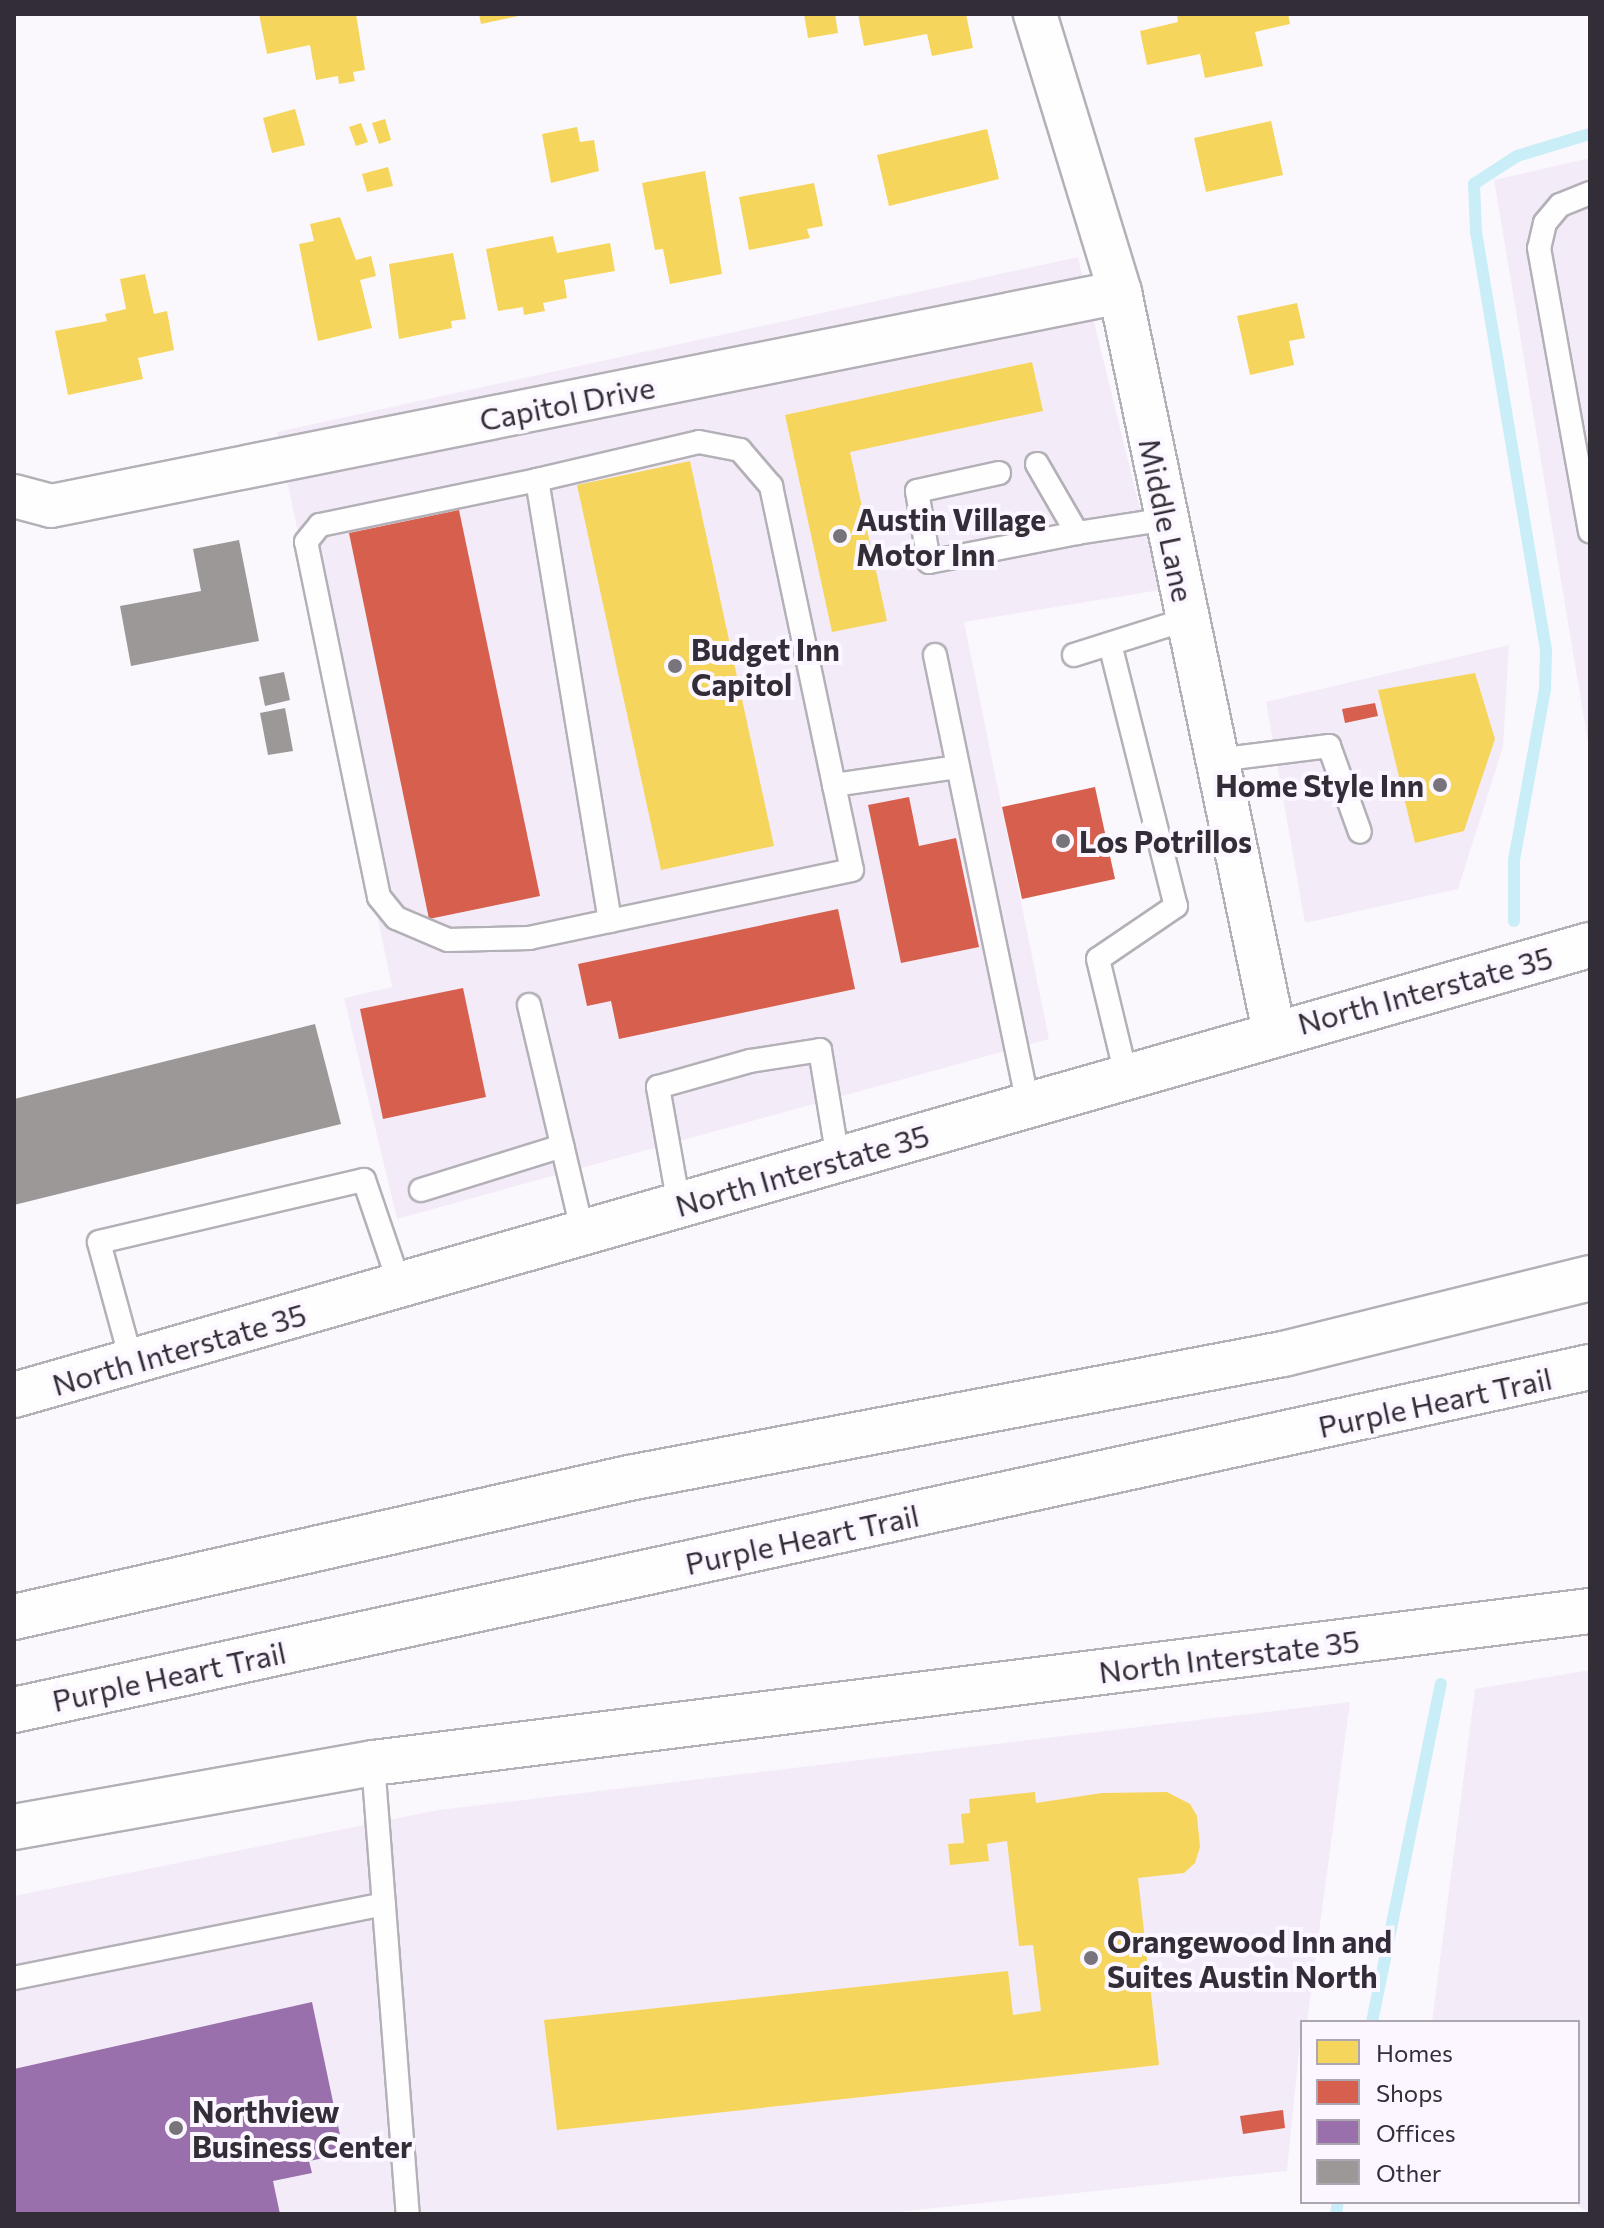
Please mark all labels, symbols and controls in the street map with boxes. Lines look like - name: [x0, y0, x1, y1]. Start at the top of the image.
- street label: Capitol Drive: [476, 368, 658, 438]
- street label: Middle Lane: [1132, 435, 1202, 605]
- place label: Austin Village Motor Inn: [856, 501, 1046, 572]
- marker: Austin Village Motor Inn: [831, 527, 849, 545]
- place label: Budget Inn Capitol: [691, 631, 840, 702]
- marker: Budget Inn Capitol: [666, 657, 684, 675]
- place label: Home Style Inn: [1215, 767, 1424, 803]
- marker: Home Style Inn: [1431, 776, 1449, 794]
- place label: Los Potrillos: [1079, 823, 1252, 859]
- marker: Los Potrillos: [1054, 832, 1072, 850]
- street label: North Interstate 35: [1294, 939, 1556, 1041]
- street label: North Interstate 35: [671, 1117, 933, 1223]
- street label: North Interstate 35: [48, 1296, 310, 1402]
- street label: Purple Heart Trail: [1315, 1360, 1555, 1444]
- street label: Purple Heart Trail: [682, 1497, 922, 1581]
- street label: North Interstate 35: [1097, 1622, 1361, 1690]
- street label: Purple Heart Trail: [49, 1634, 289, 1718]
- place label: Orangewood Inn and Suites Austin North: [1107, 1923, 1392, 1994]
- marker: Orangewood Inn and Suites Austin North: [1082, 1949, 1100, 1967]
- legend: [1300, 2020, 1580, 2204]
- text: Homes: [1376, 2038, 1453, 2067]
- text: Shops: [1376, 2078, 1443, 2107]
- place label: Northview Business Center: [192, 2093, 412, 2164]
- text: Offices: [1376, 2118, 1456, 2147]
- marker: Northview Business Center: [167, 2119, 185, 2137]
- text: Other: [1376, 2158, 1441, 2187]

